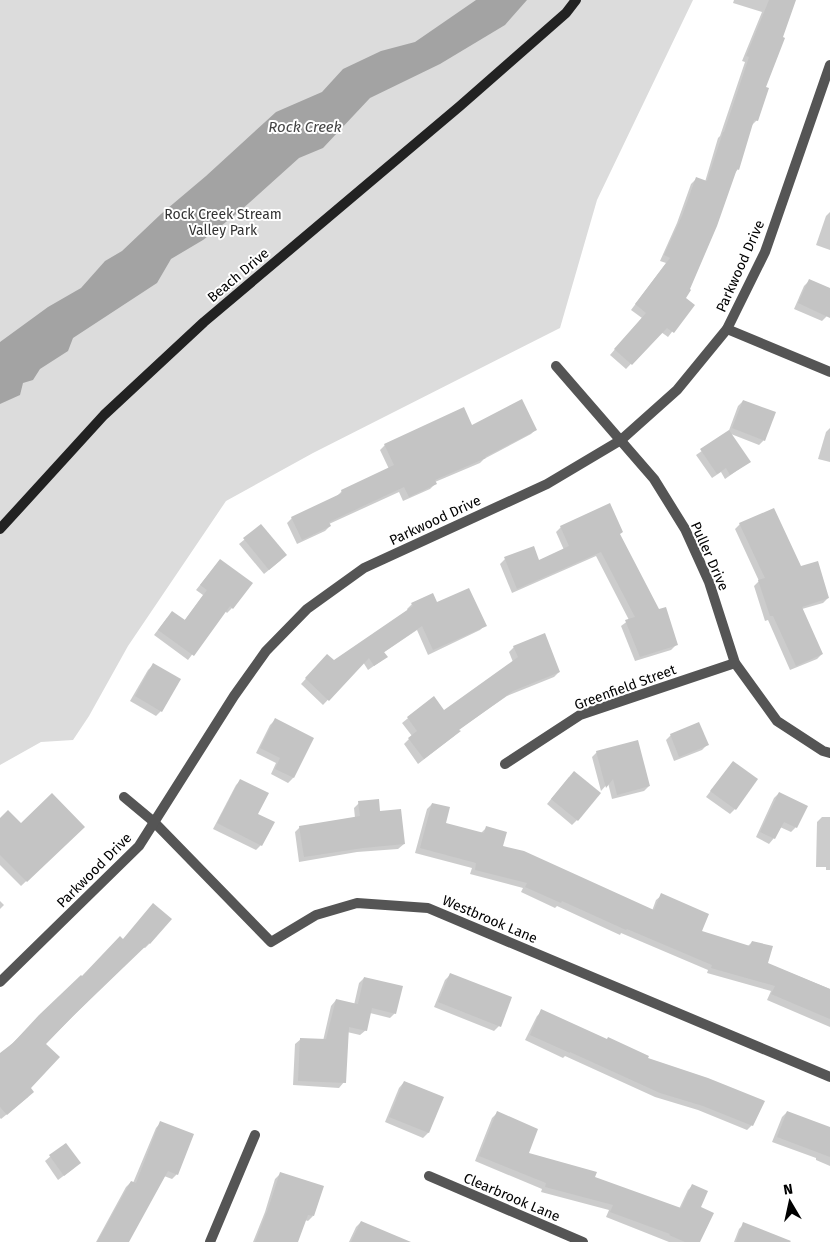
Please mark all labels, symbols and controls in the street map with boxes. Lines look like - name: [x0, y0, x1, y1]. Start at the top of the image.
- water label: Rock Creek: [268, 118, 342, 136]
- park label: Rock Creek Stream Valley Park: [164, 206, 282, 239]
- street label: Parkwood Drive: [713, 218, 768, 315]
- street label: Beach Drive: [204, 245, 273, 306]
- street label: Parkwood Drive: [387, 492, 484, 549]
- street label: Puller Drive: [687, 519, 732, 593]
- street label: Greenfield Street: [572, 661, 679, 714]
- street label: Parkwood Drive: [53, 829, 135, 911]
- street label: Westbrook Lane: [440, 892, 540, 947]
- street label: Clearbrook Lane: [461, 1170, 563, 1225]
- north arrow: [765, 1177, 815, 1227]
- text: N: [782, 1181, 794, 1199]

